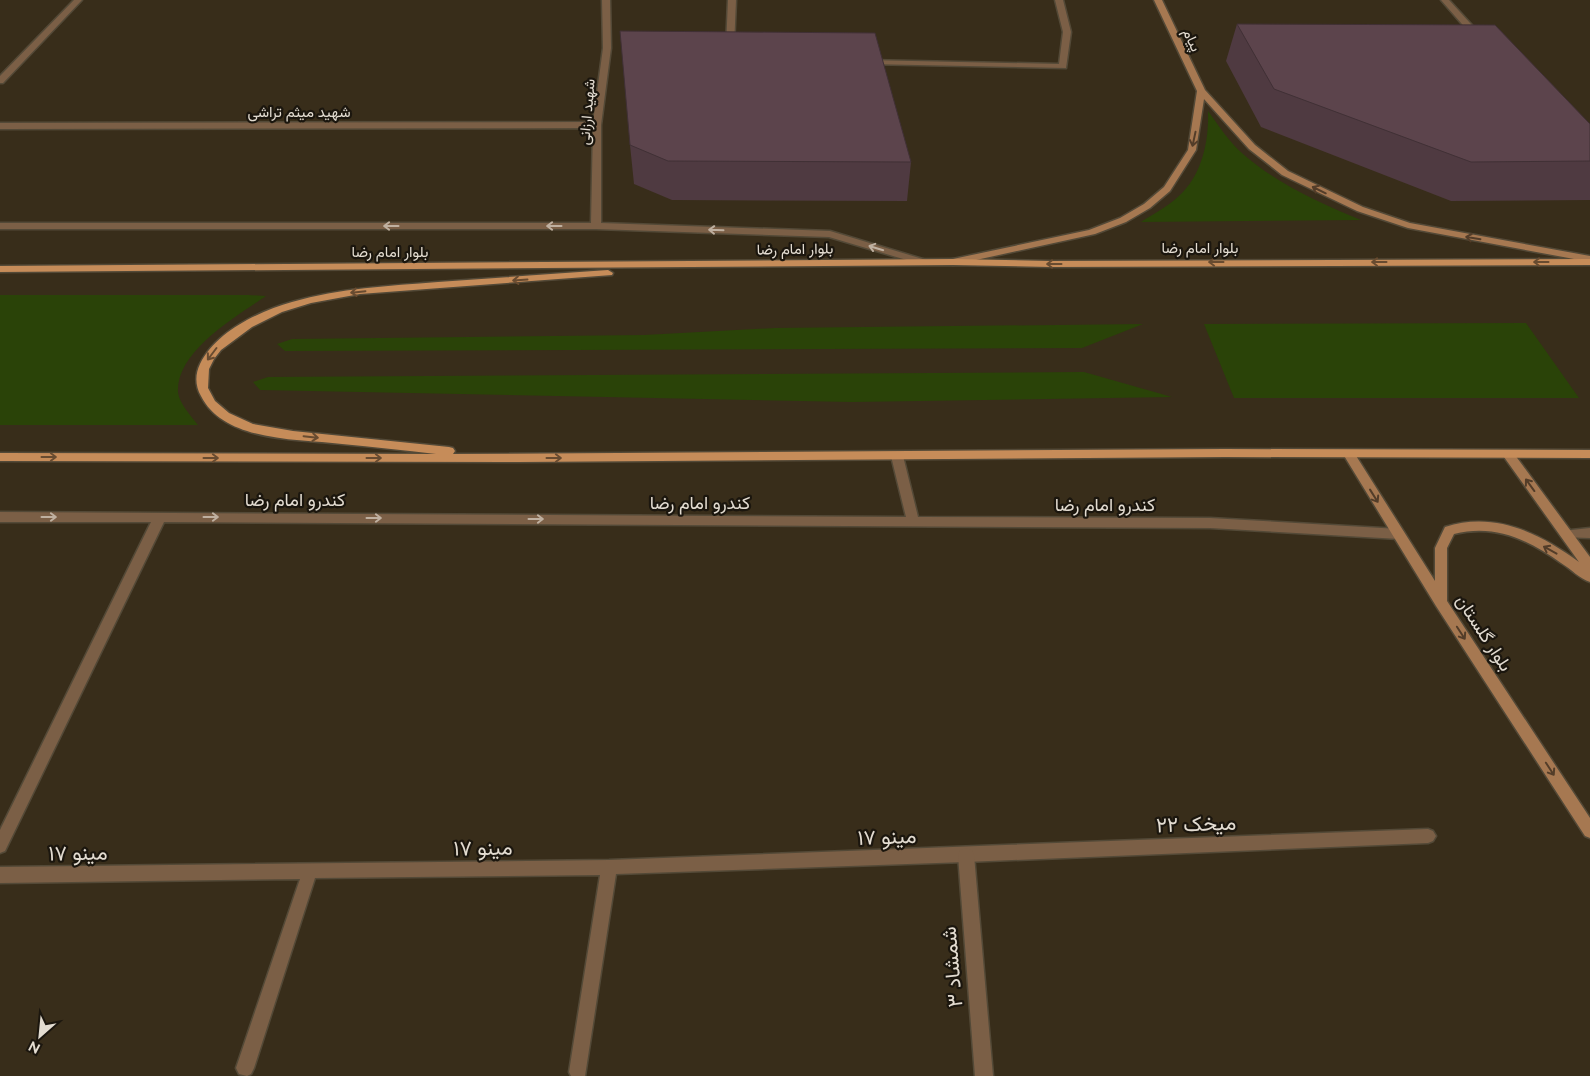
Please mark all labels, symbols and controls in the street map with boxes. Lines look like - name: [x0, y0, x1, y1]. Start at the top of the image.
- street label: پیام: [1178, 26, 1205, 55]
- street label: شهید ارزانی: [575, 78, 600, 146]
- street label: شهید میثم تراشی: [247, 103, 351, 122]
- one-way arrow: [1189, 131, 1198, 147]
- one-way arrow: [1311, 185, 1326, 195]
- one-way arrow: [383, 221, 400, 231]
- one-way arrow: [546, 221, 562, 231]
- one-way arrow: [708, 226, 724, 235]
- one-way arrow: [1465, 233, 1481, 243]
- street label: بلوار امام رضا: [756, 239, 834, 260]
- street label: بلوار امام رضا: [1162, 239, 1238, 258]
- street label: بلوار امام رضا: [352, 243, 428, 262]
- one-way arrow: [869, 243, 885, 252]
- one-way arrow: [1209, 257, 1225, 267]
- one-way arrow: [1371, 257, 1388, 267]
- one-way arrow: [1534, 257, 1550, 267]
- one-way arrow: [1046, 259, 1062, 269]
- one-way arrow: [512, 275, 528, 285]
- one-way arrow: [350, 287, 366, 297]
- one-way arrow: [207, 347, 217, 361]
- one-way arrow: [302, 432, 318, 441]
- one-way arrow: [40, 452, 56, 462]
- one-way arrow: [202, 453, 219, 463]
- one-way arrow: [365, 453, 381, 463]
- one-way arrow: [545, 453, 561, 463]
- one-way arrow: [1525, 478, 1535, 492]
- one-way arrow: [1370, 488, 1380, 502]
- street label: کندرو امام رضا: [245, 489, 345, 512]
- street label: کندرو امام رضا: [650, 492, 750, 515]
- street label: کندرو امام رضا: [1055, 494, 1155, 517]
- one-way arrow: [40, 512, 56, 522]
- one-way arrow: [202, 512, 219, 522]
- one-way arrow: [365, 513, 381, 523]
- one-way arrow: [528, 514, 544, 524]
- one-way arrow: [1543, 544, 1557, 554]
- street label: بلوار گلستان: [1451, 591, 1517, 675]
- one-way arrow: [1456, 626, 1466, 640]
- one-way arrow: [1545, 762, 1555, 776]
- street label: میخک ۲۲: [1155, 810, 1237, 837]
- street label: مینو ۱۷: [857, 823, 917, 851]
- street label: مینو ۱۷: [453, 834, 513, 862]
- street label: مینو ۱۷: [48, 839, 108, 867]
- street label: شمشاد ۳: [936, 926, 967, 1009]
- north arrow: [15, 1011, 65, 1061]
- text: N: [26, 1038, 42, 1057]

